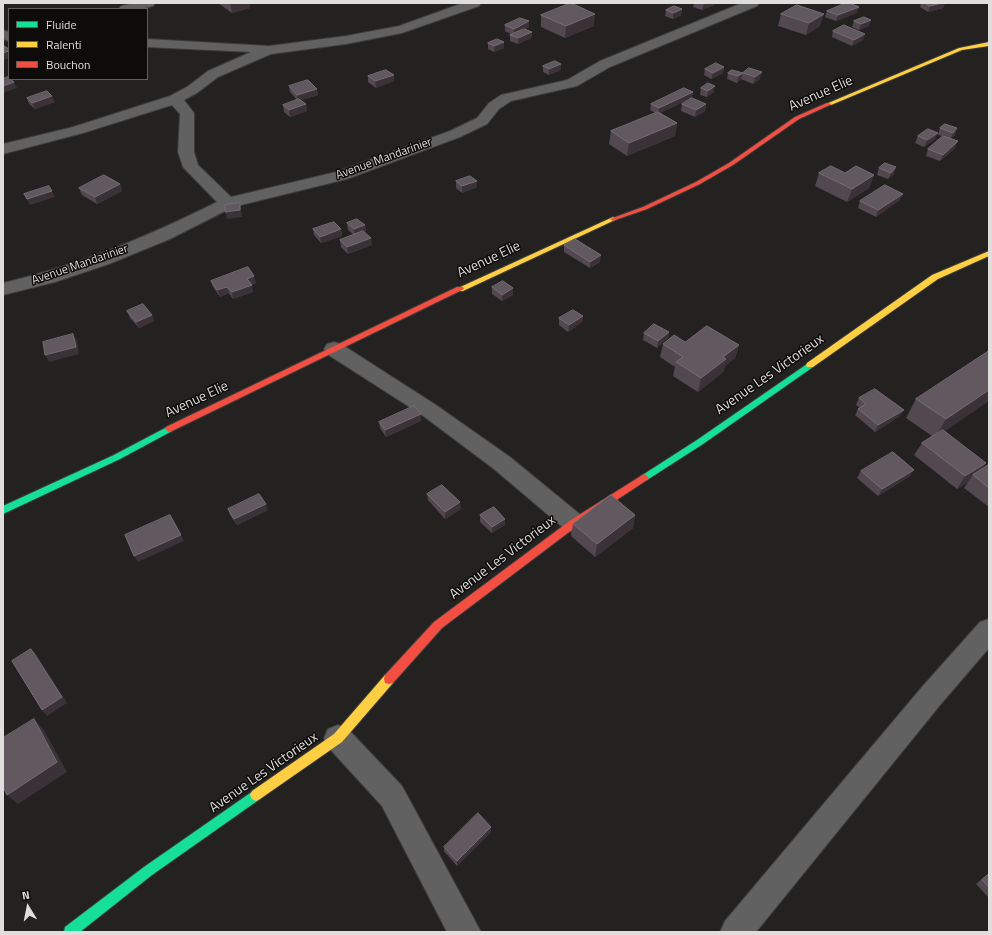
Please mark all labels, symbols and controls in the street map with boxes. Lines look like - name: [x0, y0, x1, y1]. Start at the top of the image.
- legend: [8, 8, 148, 80]
- text: Fluide: [46, 15, 77, 34]
- text: Ralenti: [46, 35, 81, 54]
- text: Bouchon: [46, 55, 91, 74]
- street label: Avenue Elie: [787, 73, 855, 115]
- street label: Avenue Mandarinier: [334, 135, 434, 183]
- street label: Avenue Elie: [455, 238, 523, 282]
- street label: Avenue Mandarinier: [30, 242, 130, 288]
- street label: Avenue Les Victorieux: [713, 331, 827, 419]
- street label: Avenue Elie: [163, 378, 231, 422]
- street label: Avenue Les Victorieux: [447, 513, 559, 603]
- street label: Avenue Les Victorieux: [207, 729, 321, 817]
- north arrow: [8, 887, 48, 927]
- text: N: [21, 887, 31, 904]

